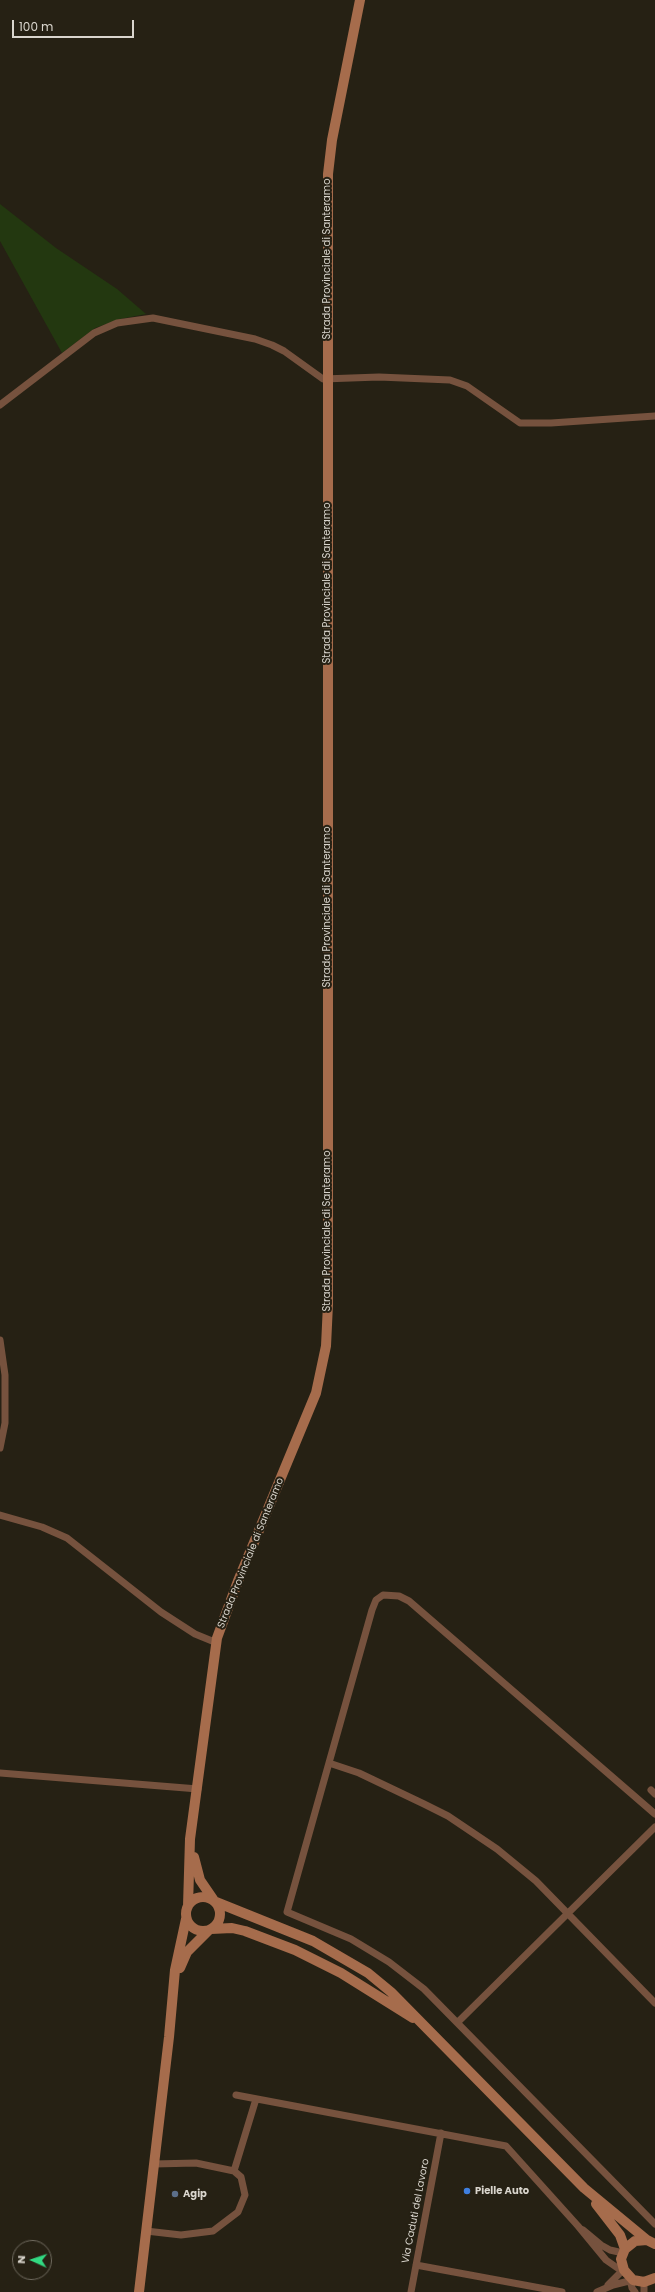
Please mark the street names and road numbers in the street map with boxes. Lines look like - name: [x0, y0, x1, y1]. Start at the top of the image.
- street label: Strada Provinciale di Santeramo: [321, 178, 333, 340]
- street label: Strada Provinciale di Santeramo: [321, 502, 333, 664]
- street label: Strada Provinciale di Santeramo: [321, 826, 333, 988]
- street label: Strada Provinciale di Santeramo: [321, 1150, 333, 1312]
- street label: Strada Provinciale di Santeramo: [215, 1476, 287, 1630]
- street label: Via Caduti del Lavoro: [400, 2158, 432, 2264]

